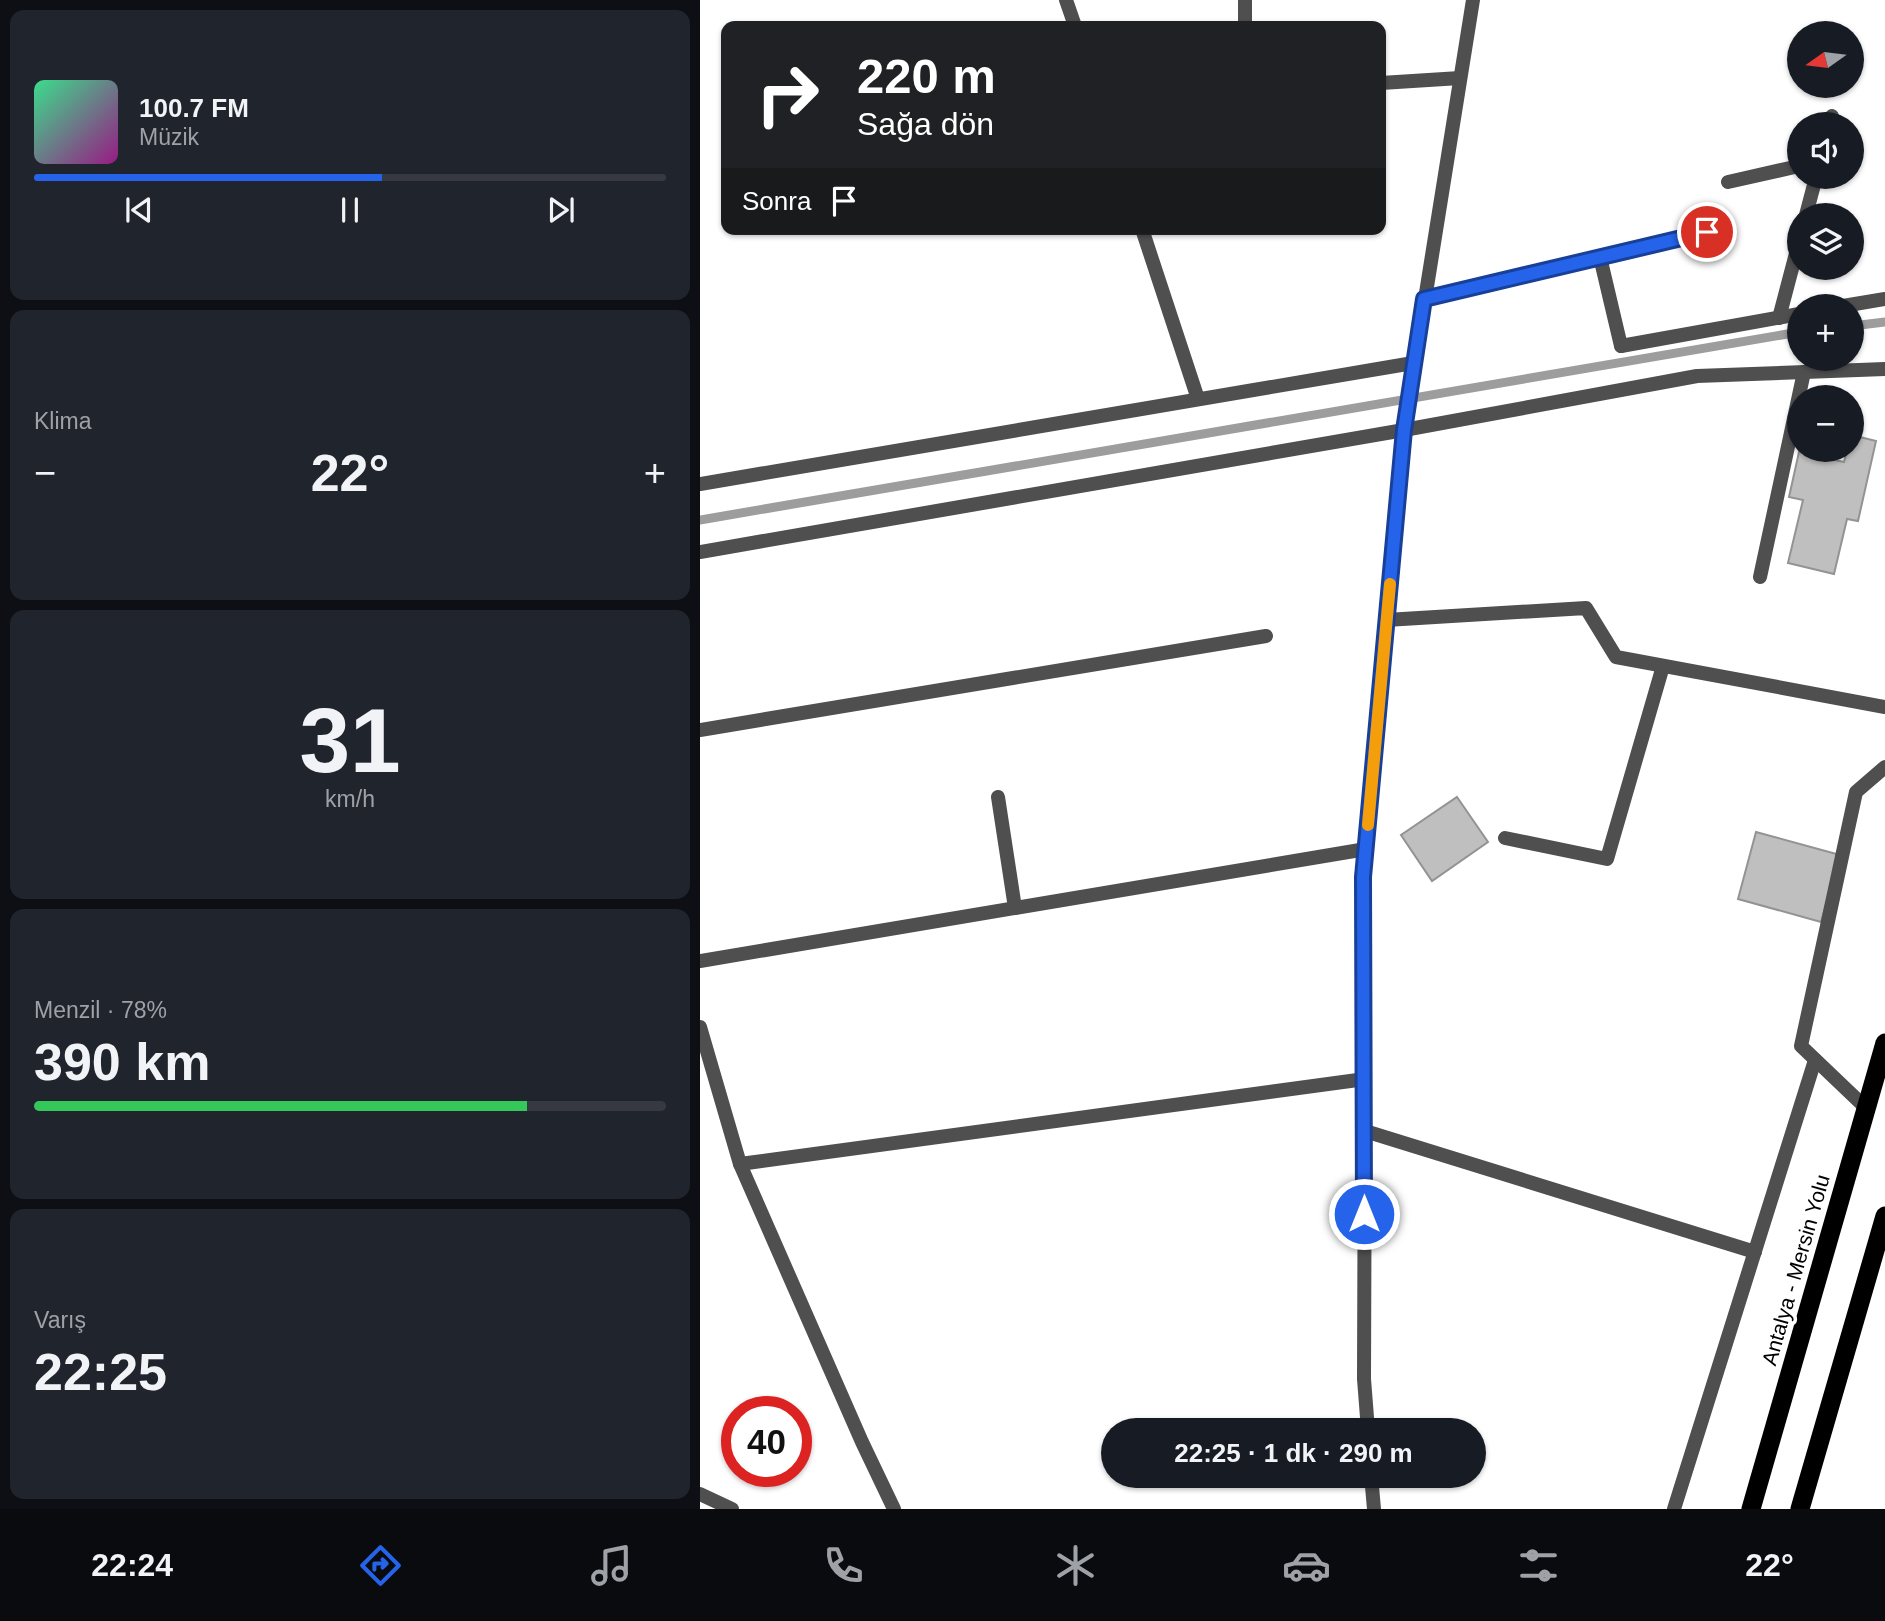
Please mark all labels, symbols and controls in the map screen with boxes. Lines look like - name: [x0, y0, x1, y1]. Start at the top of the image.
- north arrow: [1787, 21, 1864, 98]
- map controls: [1787, 21, 1864, 462]
- icon: right: [742, 49, 833, 140]
- text: 220 m: [857, 49, 996, 103]
- text: 100.7 FM: [139, 93, 249, 123]
- text: Sağa dön: [857, 106, 994, 142]
- button: sound: [1787, 112, 1864, 189]
- text: Müzik: [139, 124, 199, 150]
- icon: arrive: [825, 182, 863, 220]
- text: Sonra: [742, 186, 811, 216]
- icon: previous: [120, 191, 158, 229]
- icon: pause: [331, 191, 369, 229]
- icon: next: [542, 191, 580, 229]
- pin: [1677, 202, 1737, 262]
- button: layers: [1787, 203, 1864, 280]
- icon: arrive: [1688, 213, 1726, 251]
- button: +: [1787, 294, 1864, 371]
- button: −: [1787, 385, 1864, 462]
- text: Klima: [34, 408, 92, 434]
- text: 22°: [311, 444, 389, 502]
- text: −: [34, 452, 56, 494]
- text: +: [644, 452, 666, 494]
- text: 31: [299, 690, 401, 791]
- text: km/h: [325, 786, 375, 812]
- text: Menzil · 78%: [34, 997, 167, 1023]
- text: 390 km: [34, 1033, 210, 1091]
- street label: Antalya - Mersin Yolu: [1757, 1172, 1834, 1368]
- position arrow: [1327, 1177, 1401, 1251]
- text: Varış: [34, 1307, 86, 1333]
- text: 22:25: [34, 1343, 167, 1401]
- speed limit sign: 40: [721, 1396, 812, 1487]
- text: 22:25 · 1 dk · 290 m: [1174, 1438, 1413, 1468]
- icon: directions: [356, 1541, 405, 1590]
- icon: music: [587, 1541, 636, 1590]
- icon: phone: [819, 1541, 868, 1590]
- icon: climate: [1051, 1541, 1100, 1590]
- icon: car: [1282, 1541, 1331, 1590]
- icon: filters: [1514, 1541, 1563, 1590]
- text: 22:24: [91, 1547, 173, 1583]
- text: 22°: [1745, 1547, 1794, 1583]

